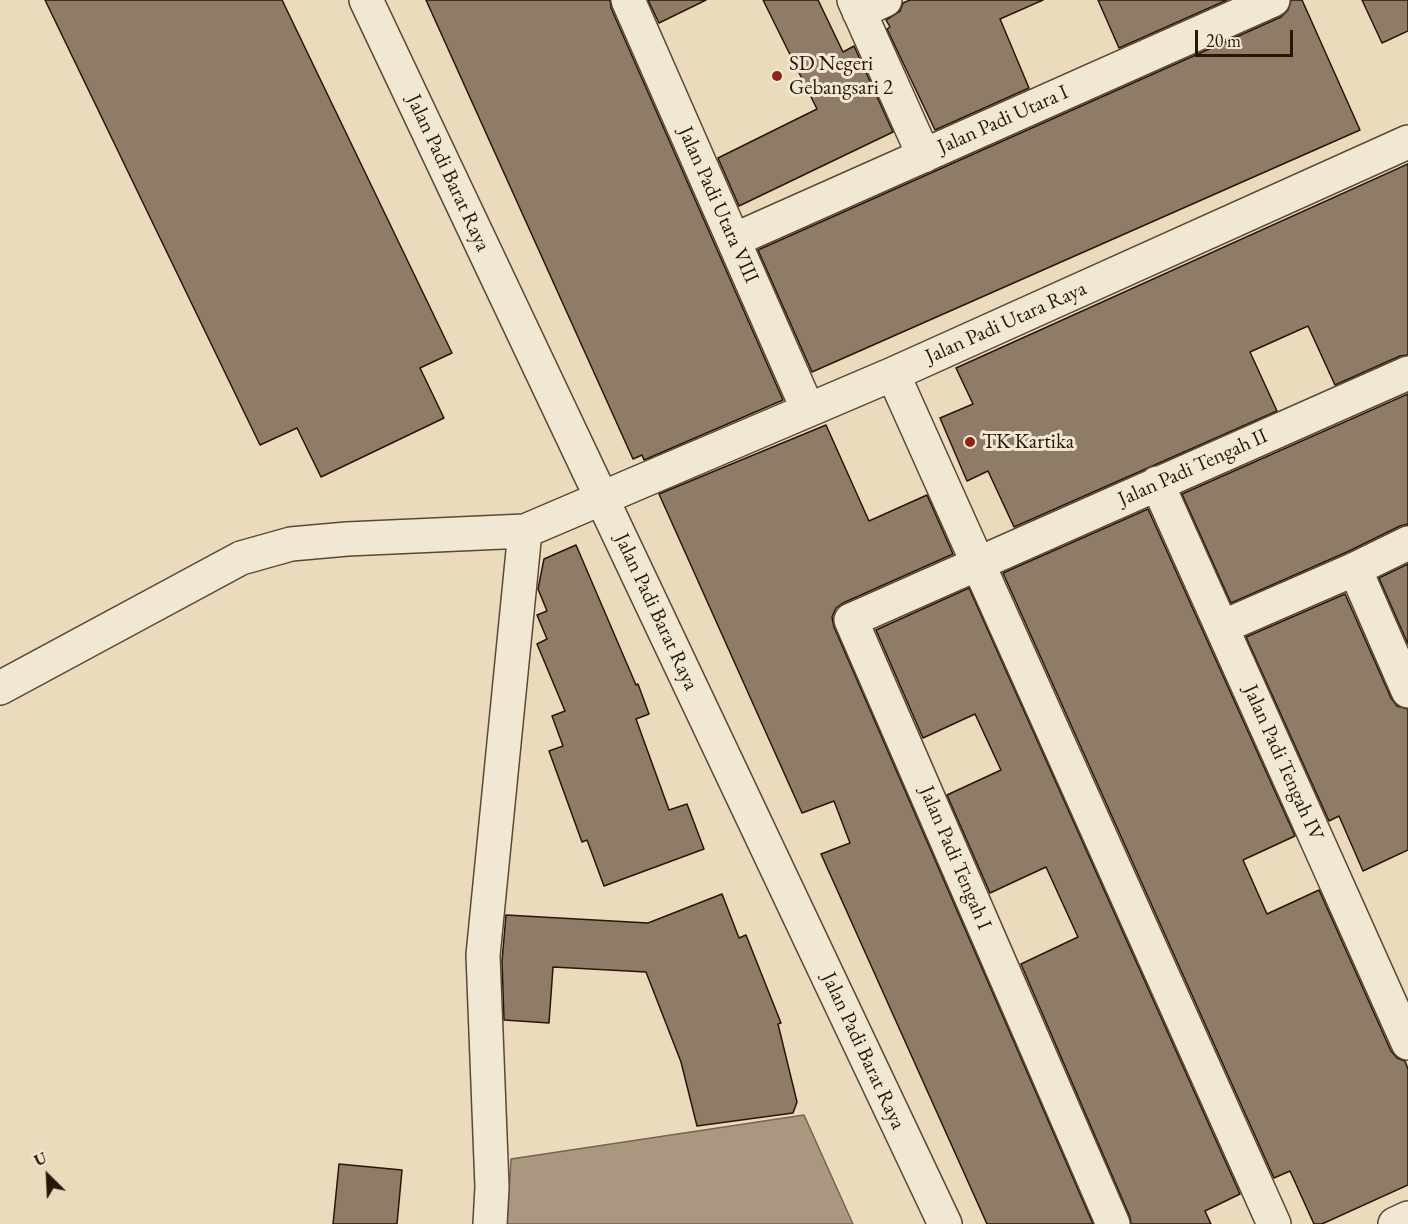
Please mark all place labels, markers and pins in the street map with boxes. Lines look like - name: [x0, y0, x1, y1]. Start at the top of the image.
- place label: SD Negeri Gebangsari 2: [789, 51, 893, 101]
- marker: SD Negeri Gebangsari 2: [770, 69, 784, 83]
- place label: TK Kartika: [982, 429, 1074, 455]
- marker: TK Kartika: [963, 435, 977, 449]

